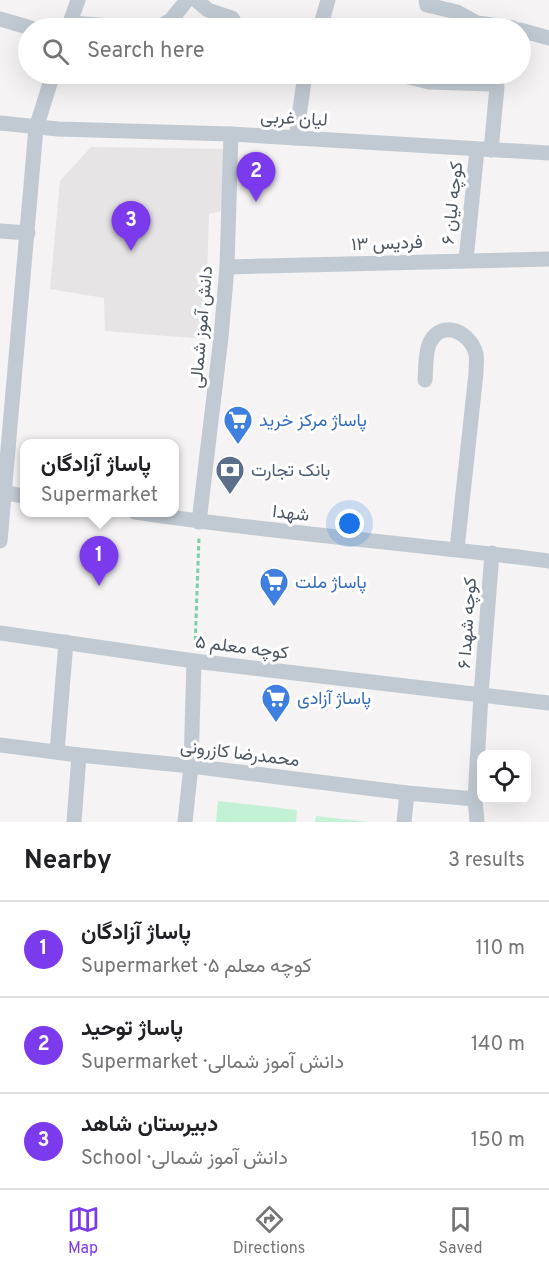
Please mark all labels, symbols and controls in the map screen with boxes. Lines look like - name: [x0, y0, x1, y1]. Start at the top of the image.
- search box: [18, 18, 531, 84]
- icon: search: [39, 35, 72, 68]
- text: Search here: [87, 38, 205, 65]
- street label: لیان غربی: [260, 106, 328, 133]
- pin: 2: [236, 152, 276, 202]
- street label: کوچه لیان ۶: [438, 161, 469, 246]
- pin: 3: [112, 202, 150, 251]
- street label: فردیس ۱۳: [351, 232, 423, 257]
- street label: دانش آموز شمالی: [186, 265, 219, 389]
- supermarket icon: پاساژ مرکز خرید: [222, 404, 254, 446]
- place label: پاساژ مرکز خرید: [259, 410, 367, 433]
- popup: [20, 439, 179, 517]
- text: پاساژ آزادگان: [41, 452, 151, 479]
- bank icon: بانک تجارت: [214, 454, 246, 496]
- place label: بانک تجارت: [251, 460, 330, 483]
- text: Supermarket: [41, 483, 158, 509]
- street label: شهدا: [271, 501, 310, 528]
- your location: [335, 509, 364, 538]
- pin: 1: [80, 536, 118, 586]
- supermarket icon: پاساژ ملت: [258, 566, 290, 608]
- place label: پاساژ ملت: [295, 572, 367, 595]
- street label: کوچه شهدا ۶: [454, 577, 483, 670]
- street label: کوچه معلم ۵: [194, 631, 290, 666]
- supermarket icon: پاساژ آزادی: [260, 682, 292, 724]
- place label: پاساژ آزادی: [297, 688, 371, 711]
- street label: محمدرضا کازرونی: [179, 736, 301, 773]
- map controls: [477, 750, 531, 804]
- button: locate: [477, 750, 531, 804]
- text: Nearby: [24, 845, 112, 878]
- text: 3 results: [448, 848, 525, 874]
- text: پاساژ آزادگان: [81, 920, 191, 947]
- text: 1: [40, 936, 48, 962]
- text: 110 m: [476, 936, 525, 962]
- text: Supermarket · کوچه معلم ۵: [81, 954, 312, 980]
- text: پاساژ توحید: [81, 1016, 183, 1043]
- text: 2: [37, 1032, 50, 1058]
- text: 140 m: [471, 1032, 525, 1058]
- text: Supermarket · دانش آموز شمالی: [81, 1050, 344, 1076]
- text: دبیرستان شاهد: [81, 1112, 218, 1139]
- text: 3: [38, 1128, 50, 1154]
- text: 150 m: [471, 1128, 525, 1154]
- text: School · دانش آموز شمالی: [81, 1146, 288, 1172]
- tab: Map: [67, 1203, 100, 1259]
- tab: Directions: [233, 1203, 305, 1259]
- tab: Saved: [438, 1203, 482, 1259]

